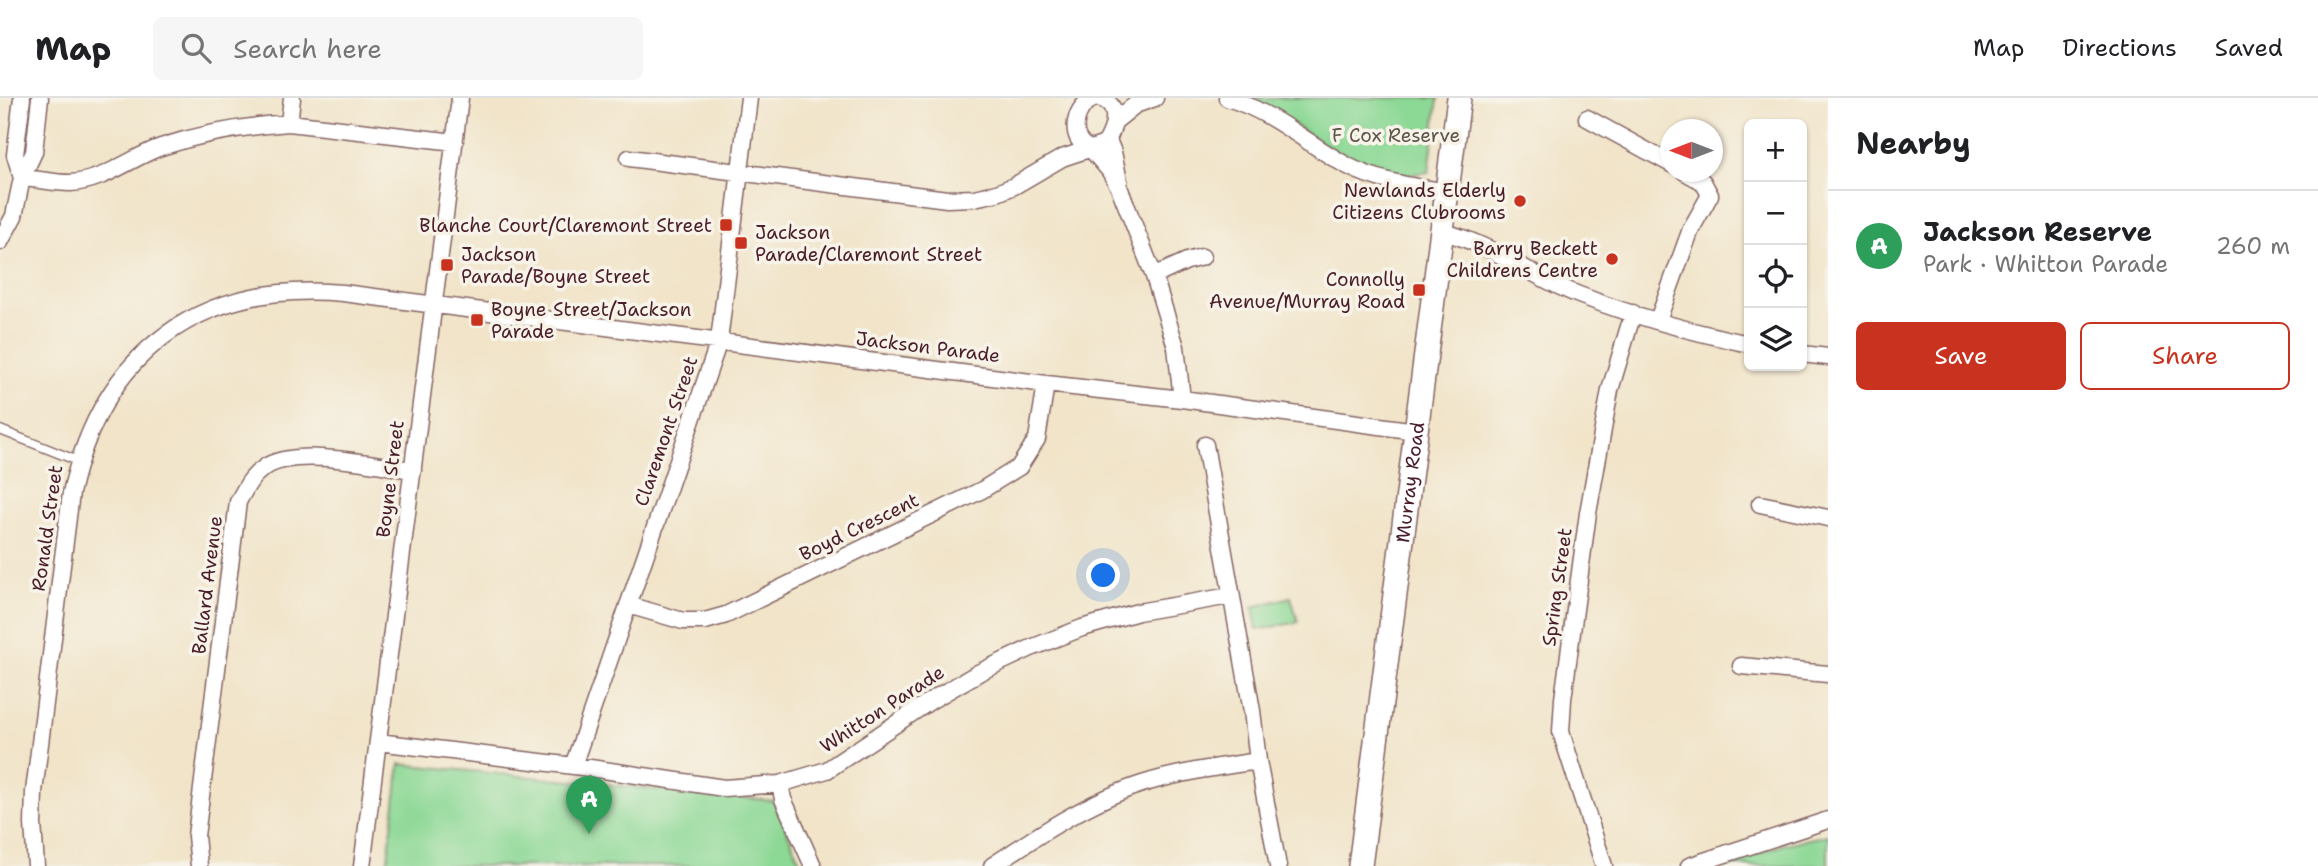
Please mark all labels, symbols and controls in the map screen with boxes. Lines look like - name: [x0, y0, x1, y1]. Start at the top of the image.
- search box: [153, 17, 643, 80]
- text: Map: [35, 26, 111, 71]
- icon: search: [177, 29, 215, 67]
- text: Search here: [233, 31, 382, 66]
- text: Map: [1973, 32, 2024, 64]
- text: Directions: [2062, 32, 2177, 64]
- text: Saved: [2215, 32, 2283, 64]
- north arrow: [1660, 119, 1723, 182]
- map controls: [1744, 119, 1807, 371]
- button: +: [1744, 119, 1807, 182]
- park label: F Cox Reserve: [1332, 123, 1460, 148]
- text: Nearby: [1856, 123, 1971, 164]
- place label: Newlands Elderly Citizens Clubrooms: [1332, 178, 1506, 225]
- button: −: [1744, 182, 1807, 245]
- marker: Newlands Elderly Citizens Clubrooms: [1512, 193, 1528, 209]
- place label: Blanche Court/Claremont Street: [419, 213, 712, 238]
- text: Jackson Reserve: [1923, 214, 2152, 249]
- marker: Blanche Court/Claremont Street: [718, 217, 734, 233]
- place label: Jackson Parade/Claremont Street: [755, 220, 982, 267]
- text: A: [1870, 231, 1888, 261]
- text: 260 m: [2216, 231, 2290, 261]
- marker: Jackson Parade/Claremont Street: [733, 235, 749, 251]
- place label: Barry Beckett Childrens Centre: [1447, 236, 1598, 283]
- place label: Jackson Parade/Boyne Street: [461, 242, 650, 289]
- button: locate: [1744, 245, 1807, 308]
- text: Park · Whitton Parade: [1923, 249, 2168, 279]
- marker: Barry Beckett Childrens Centre: [1604, 251, 1620, 267]
- marker: Jackson Parade/Boyne Street: [439, 257, 455, 273]
- place label: Connolly Avenue/Murray Road: [1209, 267, 1405, 314]
- marker: Connolly Avenue/Murray Road: [1411, 282, 1427, 298]
- place label: Boyne Street/Jackson Parade: [491, 297, 691, 344]
- button: layers: [1744, 308, 1807, 371]
- marker: Boyne Street/Jackson Parade: [469, 312, 485, 328]
- button: Save: [1856, 322, 2066, 390]
- button: Share: [2080, 322, 2290, 390]
- street label: Jackson Parade: [854, 326, 1002, 368]
- street label: Claremont Street: [629, 353, 703, 509]
- street label: Boyne Street: [370, 419, 410, 539]
- street label: Murray Road: [1389, 420, 1430, 544]
- street label: Ronald Street: [26, 463, 68, 593]
- street label: Boyd Crescent: [795, 487, 923, 567]
- street label: Ballard Avenue: [186, 514, 228, 656]
- street label: Spring Street: [1536, 526, 1578, 648]
- your location: [1086, 558, 1120, 592]
- street label: Whitton Parade: [815, 659, 949, 759]
- pin: A: [566, 776, 612, 834]

